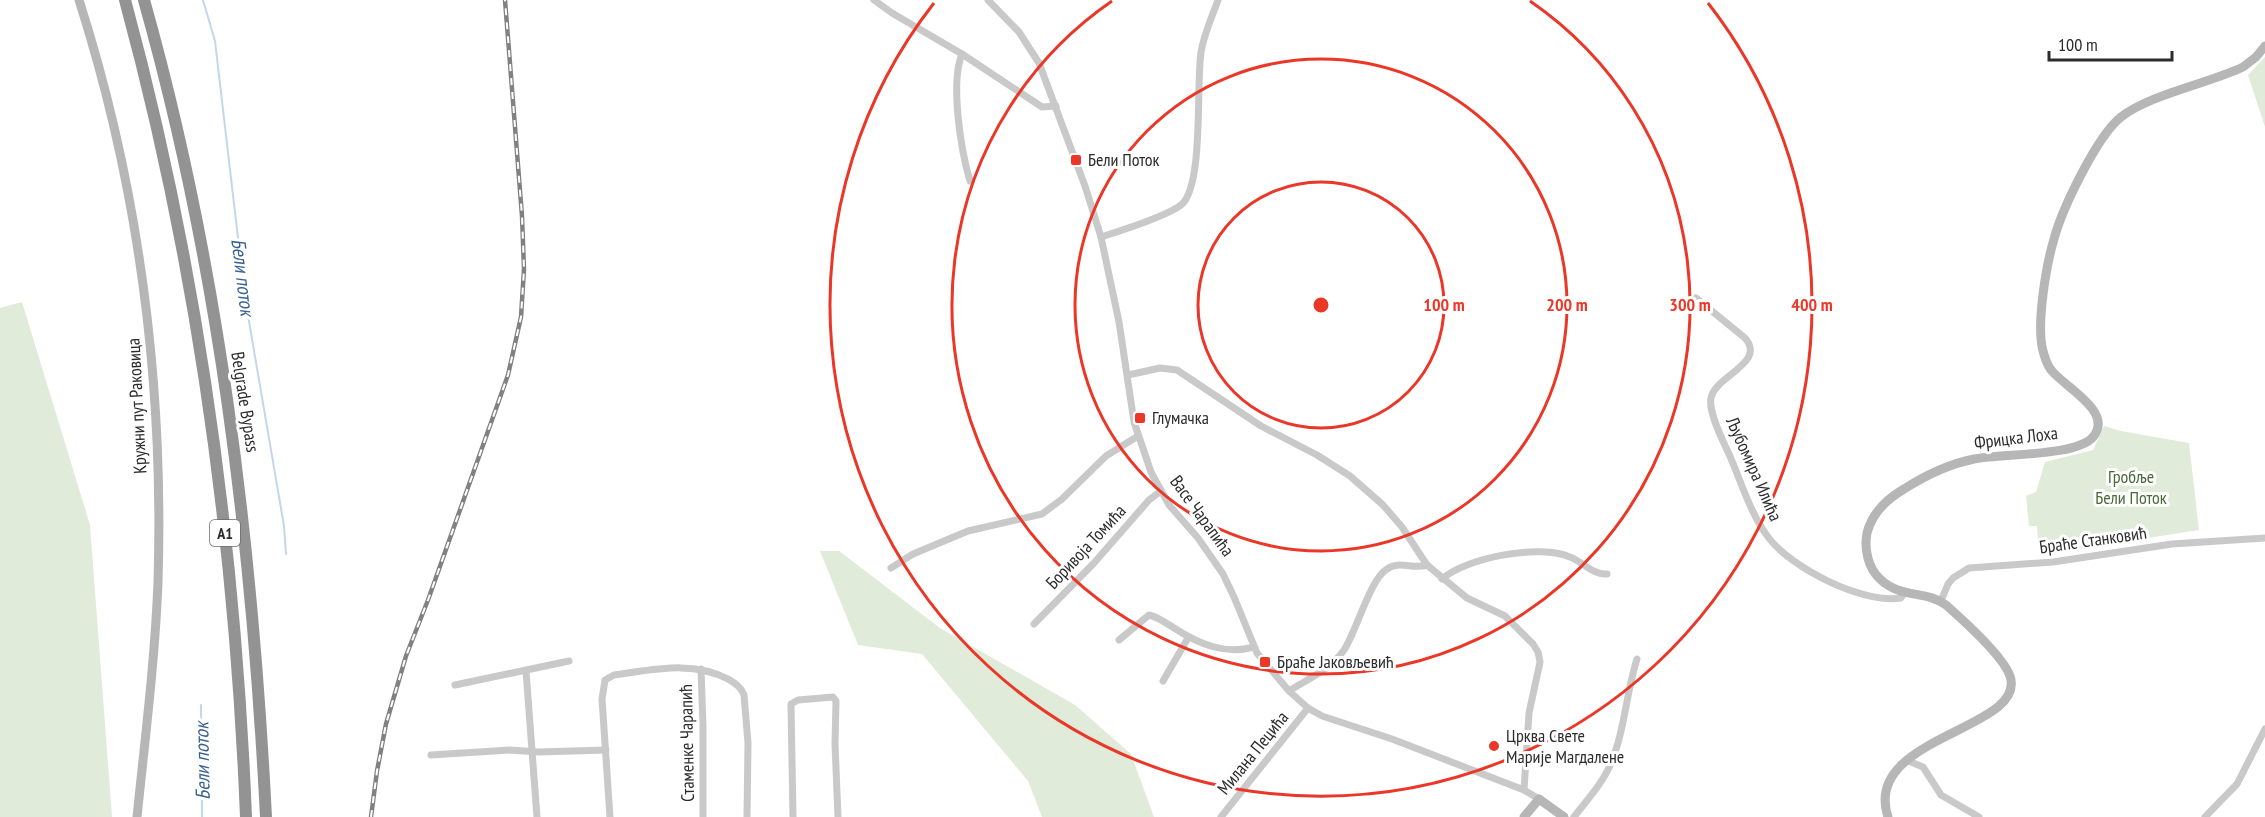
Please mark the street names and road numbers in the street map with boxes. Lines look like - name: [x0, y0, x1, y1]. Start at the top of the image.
- street label: Кружни пут Раковица: [121, 338, 152, 475]
- street label: Belgrade Bypass: [226, 350, 265, 454]
- street label: Љубомира Илића: [1721, 412, 1788, 525]
- street label: Фрицка Лоха: [1973, 421, 2059, 454]
- street label: Васе Чарапића: [1165, 471, 1240, 561]
- street label: Боривоја Томића: [1041, 500, 1131, 594]
- road number: A1: [210, 520, 240, 546]
- street label: Браће Станковић: [2038, 521, 2148, 558]
- street label: Стаменке Чарапић: [674, 684, 699, 802]
- street label: Милана Пецића: [1212, 706, 1293, 799]

